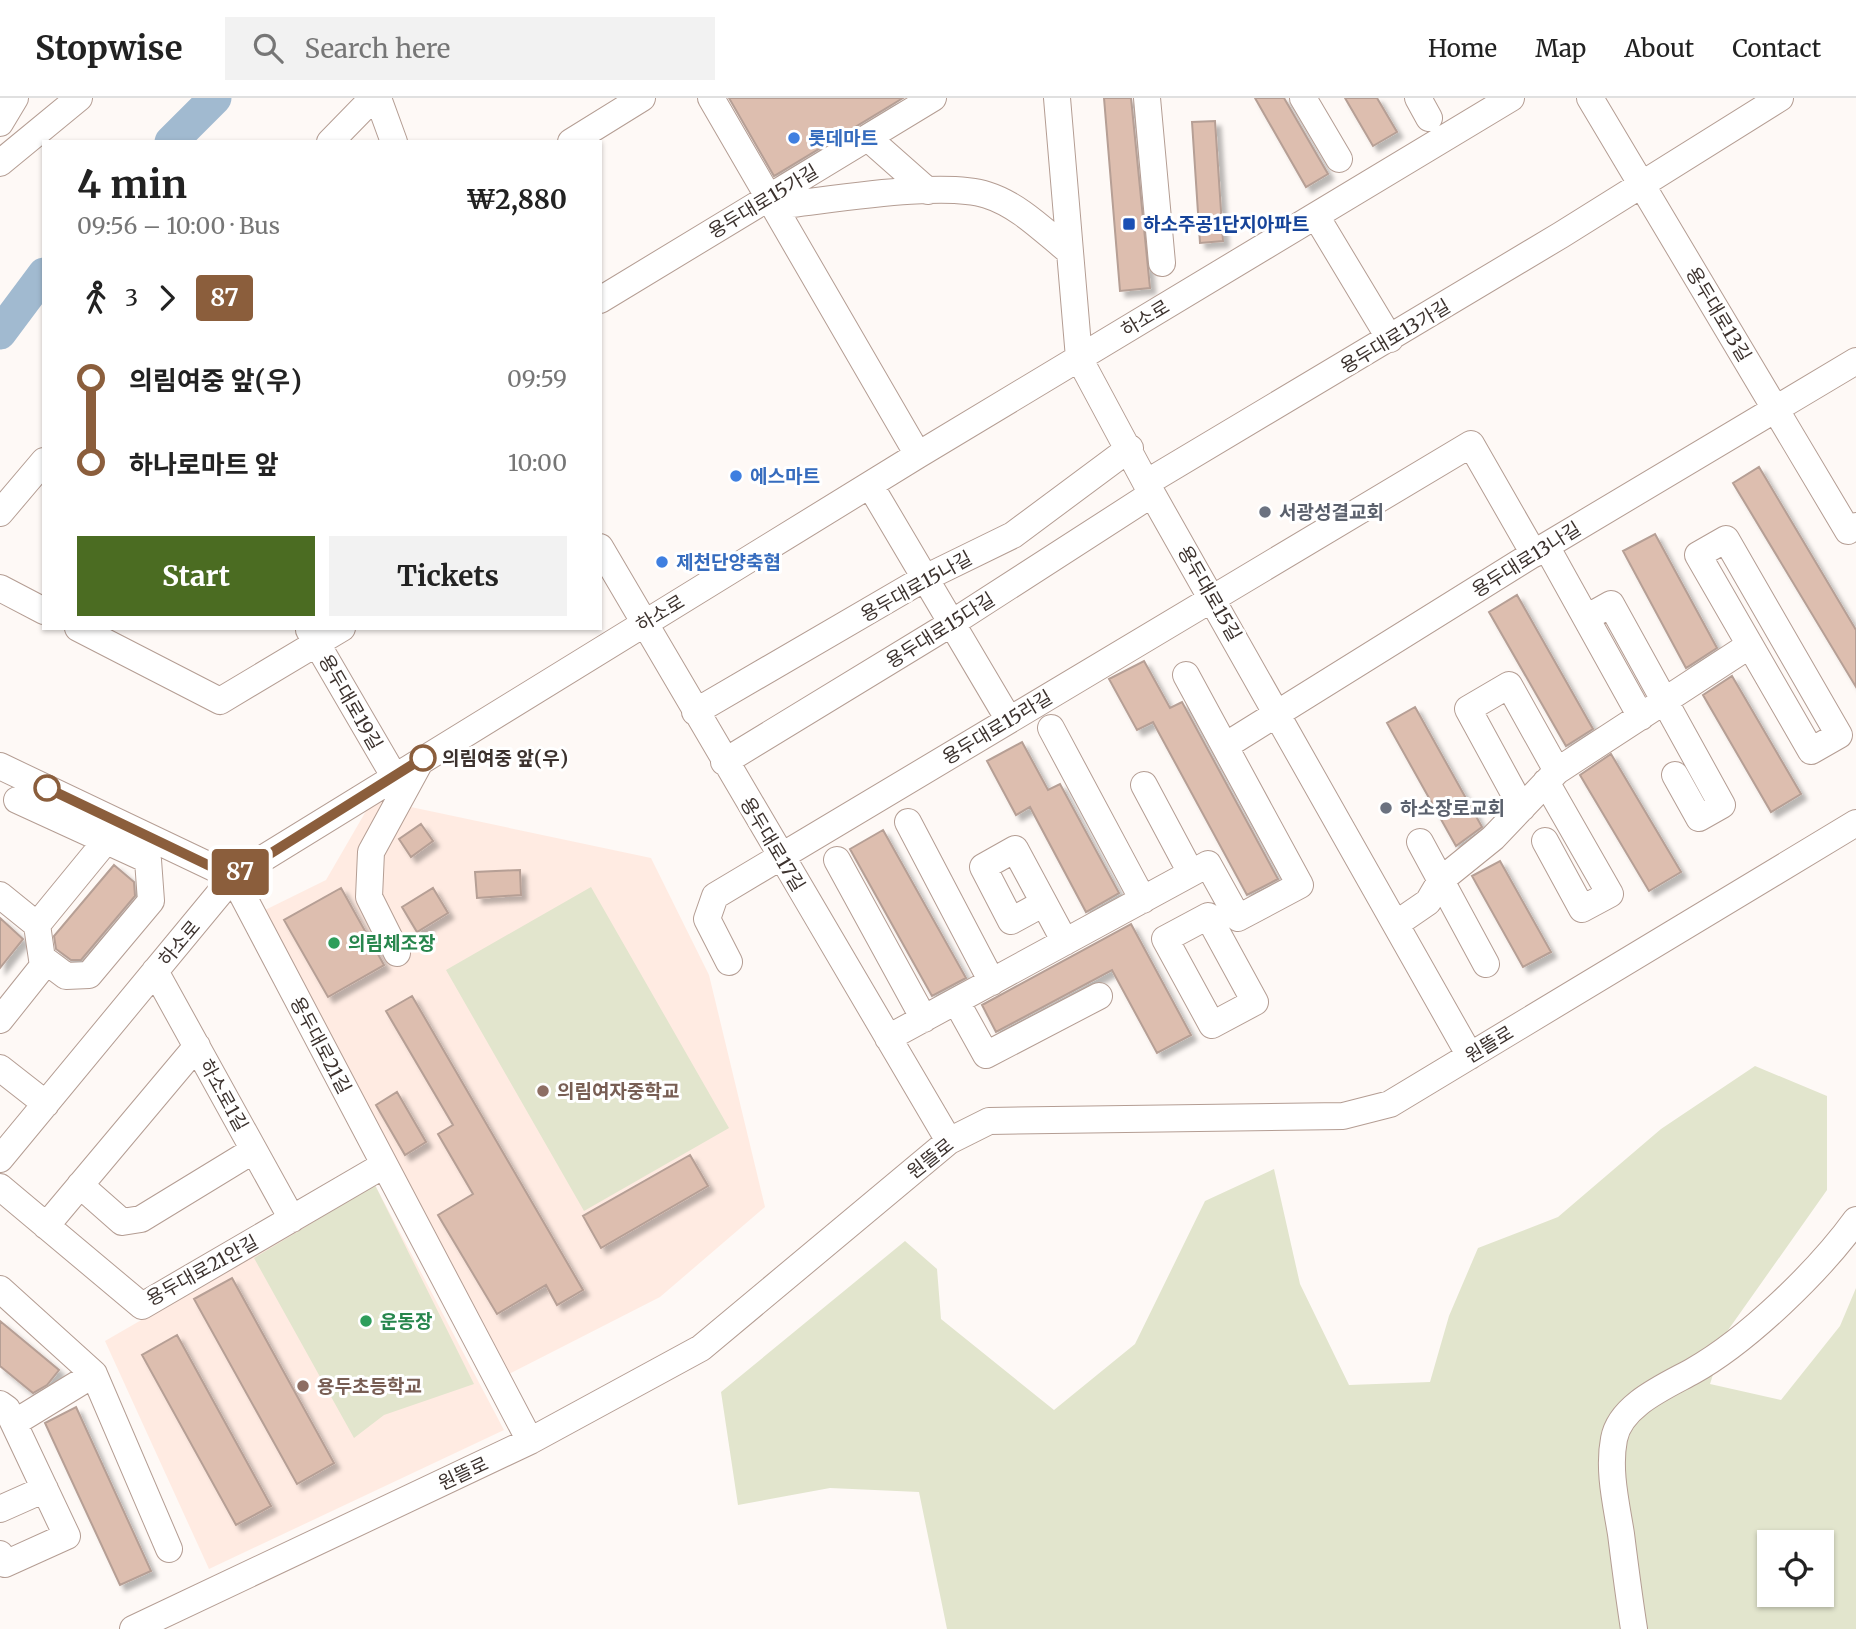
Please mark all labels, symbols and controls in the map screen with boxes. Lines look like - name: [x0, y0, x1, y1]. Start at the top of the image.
- search box: [225, 17, 715, 80]
- text: Stopwise: [35, 28, 183, 69]
- icon: search: [249, 29, 287, 67]
- text: Search here: [305, 32, 450, 65]
- text: Home: [1428, 33, 1497, 64]
- text: Map: [1535, 33, 1586, 64]
- text: About: [1624, 33, 1694, 64]
- text: Contact: [1732, 33, 1821, 64]
- place label: 롯데마트: [808, 126, 878, 150]
- marker: 롯데마트: [786, 130, 802, 146]
- street label: 용두대로15가길: [704, 159, 822, 243]
- text: 4 min: [77, 161, 187, 208]
- text: ₩2,880: [467, 183, 567, 216]
- text: 09:56 – 10:00 · Bus: [77, 211, 280, 240]
- place label: 하소주공1단지아파트: [1143, 212, 1309, 236]
- marker: 하소주공1단지아파트: [1121, 216, 1137, 232]
- street label: 용두대로13길: [1681, 262, 1757, 366]
- icon: walk: [77, 279, 115, 317]
- icon: forward: [148, 279, 186, 317]
- text: 87: [210, 282, 239, 313]
- text: 3: [125, 283, 138, 312]
- street label: 하소로: [1116, 294, 1174, 342]
- street label: 용두대로13가길: [1336, 294, 1454, 378]
- text: 의림여중 앞(우): [129, 364, 302, 397]
- text: 09:59: [507, 364, 567, 393]
- text: 하나로마트 앞: [129, 448, 279, 481]
- text: 10:00: [508, 448, 567, 477]
- place label: 에스마트: [750, 464, 820, 488]
- marker: 에스마트: [728, 468, 744, 484]
- place label: 서광성결교회: [1279, 500, 1384, 524]
- marker: 서광성결교회: [1257, 504, 1273, 520]
- street label: 용두대로13나길: [1467, 516, 1585, 602]
- button: Start: [77, 536, 315, 616]
- button: Tickets: [329, 536, 567, 616]
- street label: 용두대로15길: [1173, 541, 1247, 645]
- street label: 용두대로15나길: [856, 545, 976, 627]
- place label: 제천단양축협: [676, 550, 781, 574]
- marker: 제천단양축협: [654, 554, 670, 570]
- street label: 용두대로15다길: [881, 587, 999, 673]
- street label: 하소로: [631, 589, 689, 637]
- street label: 용두대로19길: [314, 650, 388, 754]
- street label: 용두대로15라길: [938, 685, 1056, 769]
- marker: 의림여중 앞(우): [410, 745, 436, 771]
- place label: 의림여중 앞(우): [442, 746, 568, 770]
- unlabelled marker: [34, 775, 60, 801]
- street label: 용두대로17길: [735, 792, 811, 896]
- place label: 하소장로교회: [1400, 796, 1505, 820]
- marker: 하소장로교회: [1378, 800, 1394, 816]
- line badge: 87: [208, 849, 272, 895]
- text: 87: [226, 856, 254, 887]
- street label: 하소로: [153, 915, 205, 971]
- place label: 의림체조장: [348, 931, 435, 955]
- marker: 의림체조장: [326, 935, 342, 951]
- street label: 용두대로21길: [285, 992, 357, 1098]
- street label: 원뜰로: [1460, 1020, 1518, 1068]
- street label: 하소로1길: [194, 1055, 254, 1135]
- place label: 의림여자중학교: [557, 1079, 679, 1103]
- marker: 의림여자중학교: [535, 1083, 551, 1099]
- street label: 원뜰로: [902, 1132, 958, 1184]
- street label: 용두대로21안길: [142, 1229, 262, 1311]
- place label: 운동장: [380, 1309, 432, 1333]
- marker: 운동장: [358, 1313, 374, 1329]
- place label: 용두초등학교: [317, 1374, 422, 1398]
- marker: 용두초등학교: [295, 1378, 311, 1394]
- street label: 원뜰로: [434, 1451, 492, 1495]
- map controls: [1757, 1530, 1834, 1607]
- button: locate: [1757, 1530, 1834, 1607]

